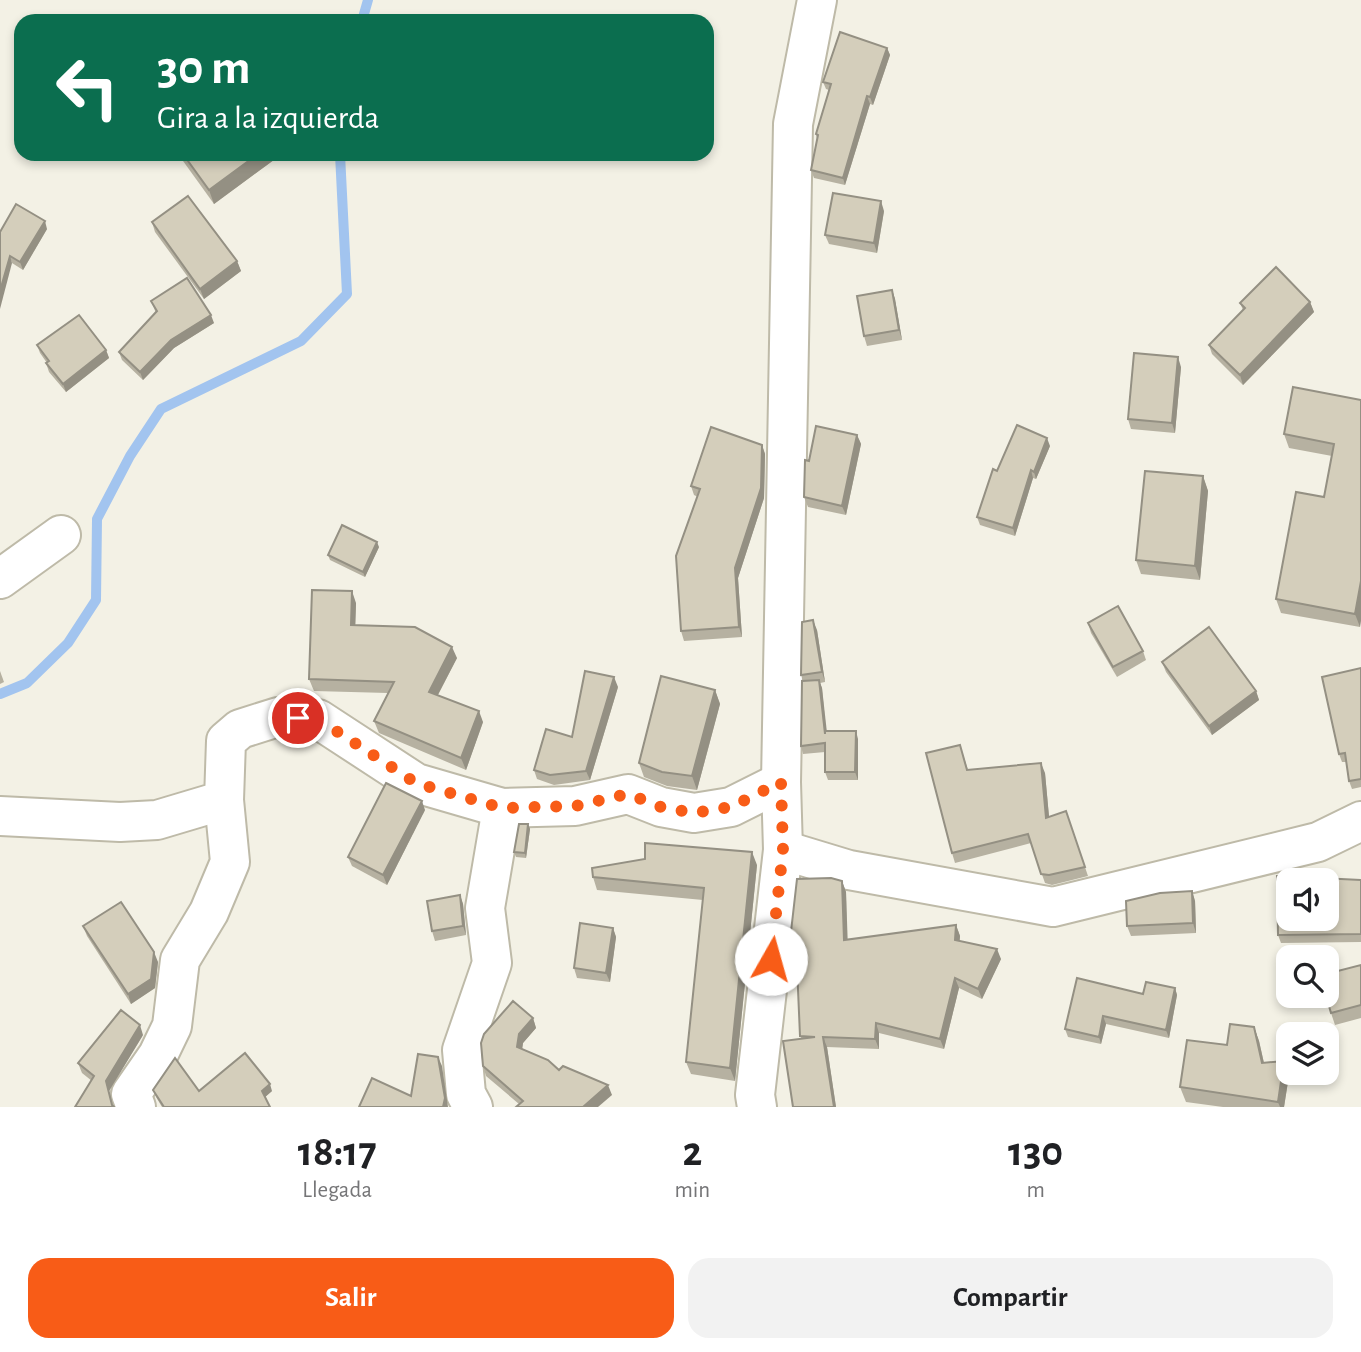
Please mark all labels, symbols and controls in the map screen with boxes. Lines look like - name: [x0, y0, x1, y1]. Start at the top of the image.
- icon: left: [42, 42, 133, 133]
- text: 30 m: [157, 44, 251, 93]
- text: Gira a la izquierda: [157, 102, 379, 134]
- pin: [268, 688, 328, 748]
- icon: arrive: [279, 699, 317, 737]
- map controls: [1276, 868, 1339, 1085]
- button: sound: [1276, 868, 1339, 931]
- position arrow: [734, 922, 808, 996]
- button: search: [1276, 945, 1339, 1008]
- button: layers: [1276, 1022, 1339, 1085]
- text: 18:17: [298, 1131, 377, 1173]
- text: 2: [682, 1131, 702, 1173]
- text: 130: [1008, 1131, 1063, 1173]
- text: Llegada: [302, 1179, 372, 1202]
- text: min: [674, 1179, 710, 1202]
- text: m: [1026, 1179, 1045, 1202]
- button: Salir: [28, 1258, 674, 1338]
- button: Compartir: [688, 1258, 1333, 1338]

